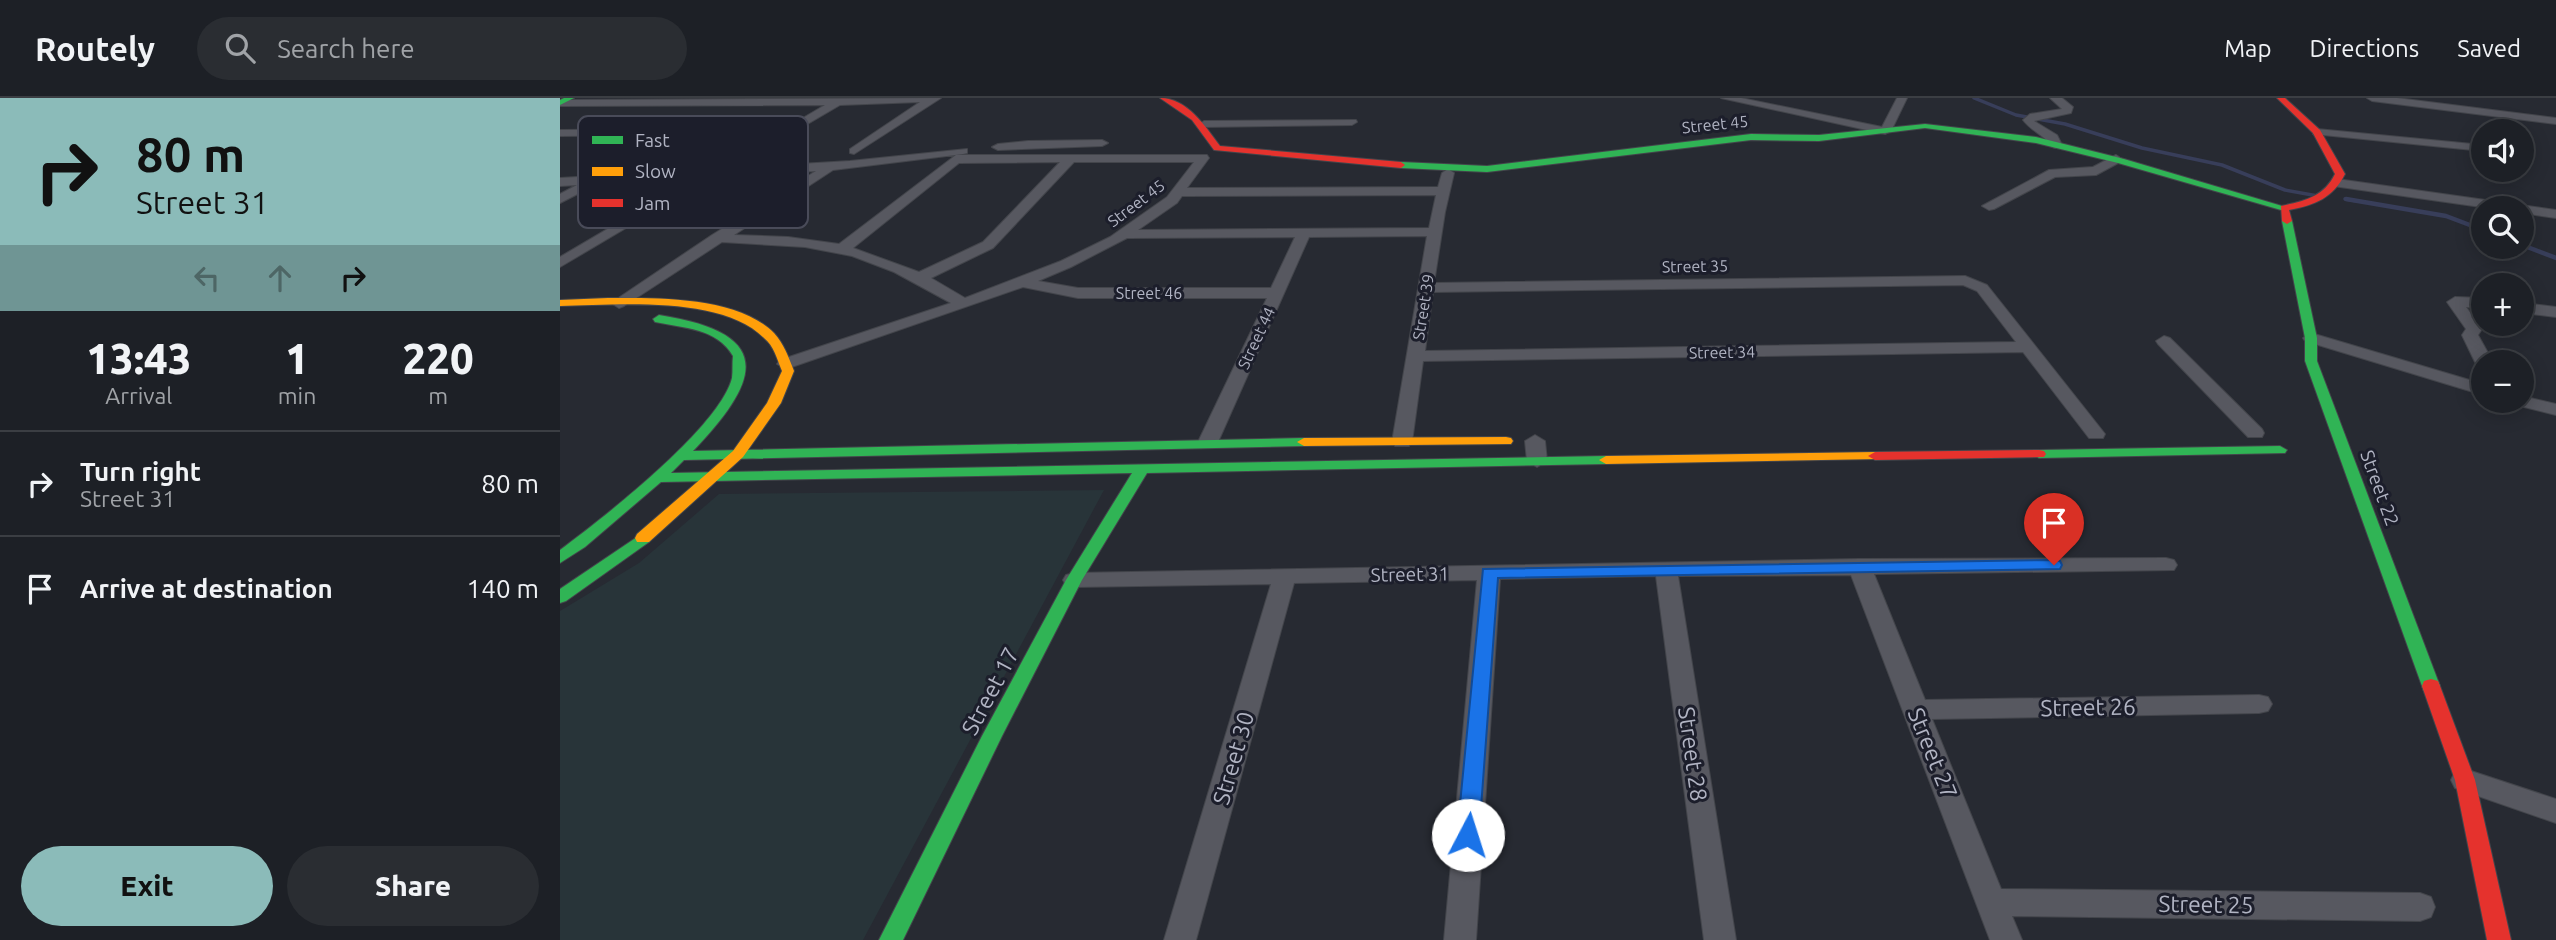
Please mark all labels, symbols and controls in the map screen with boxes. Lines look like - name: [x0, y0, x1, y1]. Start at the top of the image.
- search box: [197, 17, 687, 80]
- icon: search: [221, 29, 259, 67]
- text: Routely: [35, 30, 155, 67]
- text: Search here: [277, 34, 415, 63]
- text: Map: [2224, 35, 2271, 62]
- text: Directions: [2309, 35, 2419, 62]
- text: Saved: [2457, 35, 2521, 62]
- street label: Street 45: [1681, 112, 1749, 136]
- legend: [578, 116, 808, 228]
- map controls: [2471, 119, 2534, 413]
- button: sound: [2471, 119, 2534, 182]
- icon: right: [21, 126, 112, 217]
- text: 80 m: [136, 126, 245, 181]
- text: Fast: [635, 129, 670, 151]
- text: Slow: [635, 160, 676, 182]
- street label: Street 45: [1104, 176, 1168, 230]
- text: Street 31: [136, 184, 269, 220]
- text: Jam: [635, 192, 671, 214]
- button: search: [2471, 196, 2534, 259]
- street label: Street 35: [1662, 256, 1728, 276]
- icon: left: [188, 259, 226, 297]
- icon: ahead: [261, 259, 299, 297]
- icon: right: [334, 259, 372, 297]
- street label: Street 39: [1409, 273, 1437, 341]
- button: +: [2471, 273, 2534, 336]
- street label: Street 46: [1116, 284, 1182, 302]
- street label: Street 44: [1234, 304, 1278, 372]
- text: 13:43: [86, 335, 191, 382]
- text: 1: [285, 335, 309, 382]
- text: 220: [403, 335, 474, 382]
- street label: Street 34: [1689, 342, 1755, 362]
- button: −: [2471, 350, 2534, 413]
- text: Arrival: [105, 383, 172, 408]
- text: min: [278, 383, 316, 408]
- text: m: [428, 383, 448, 408]
- street label: Street 22: [2356, 447, 2404, 529]
- text: Turn right: [80, 457, 201, 486]
- icon: right: [21, 465, 59, 503]
- text: 80 m: [481, 469, 539, 498]
- text: Street 31: [80, 486, 175, 511]
- pin: [2024, 493, 2084, 565]
- icon: arrive: [2035, 504, 2073, 542]
- street label: Street 31: [1370, 562, 1450, 586]
- icon: arrive: [21, 570, 59, 608]
- text: Arrive at destination: [80, 574, 333, 603]
- text: 140 m: [467, 574, 539, 603]
- street label: Street 17: [957, 643, 1023, 739]
- street label: Street 26: [2040, 694, 2136, 720]
- street label: Street 27: [1904, 704, 1962, 802]
- street label: Street 28: [1674, 705, 1712, 803]
- street label: Street 30: [1208, 709, 1258, 807]
- position arrow: [1431, 798, 1505, 872]
- button: Exit: [21, 846, 273, 926]
- button: Share: [287, 846, 539, 926]
- street label: Street 25: [2158, 891, 2254, 917]

